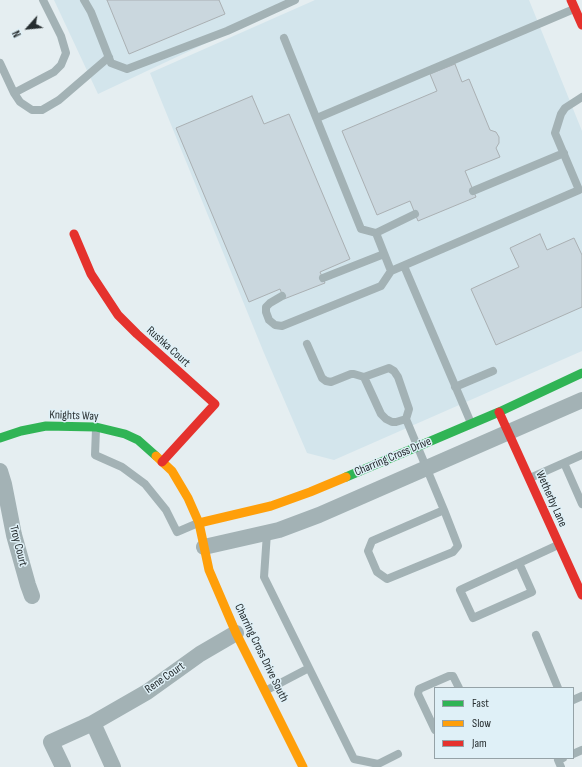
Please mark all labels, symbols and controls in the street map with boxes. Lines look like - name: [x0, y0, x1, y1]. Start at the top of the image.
- north arrow: [8, 8, 48, 48]
- text: N: [10, 28, 24, 39]
- street label: Rushka Court: [143, 324, 193, 370]
- street label: Knights Way: [49, 408, 99, 424]
- street label: Charring Cross Drive: [353, 434, 433, 480]
- street label: Wetherby Lane: [532, 469, 570, 529]
- street label: Troy Court: [6, 524, 30, 568]
- street label: Charring Cross Drive South: [231, 601, 291, 705]
- street label: Rene Court: [142, 659, 188, 697]
- legend: [434, 687, 574, 759]
- text: Fast: [472, 696, 489, 711]
- text: Slow: [472, 716, 491, 731]
- text: Jam: [472, 736, 487, 751]

